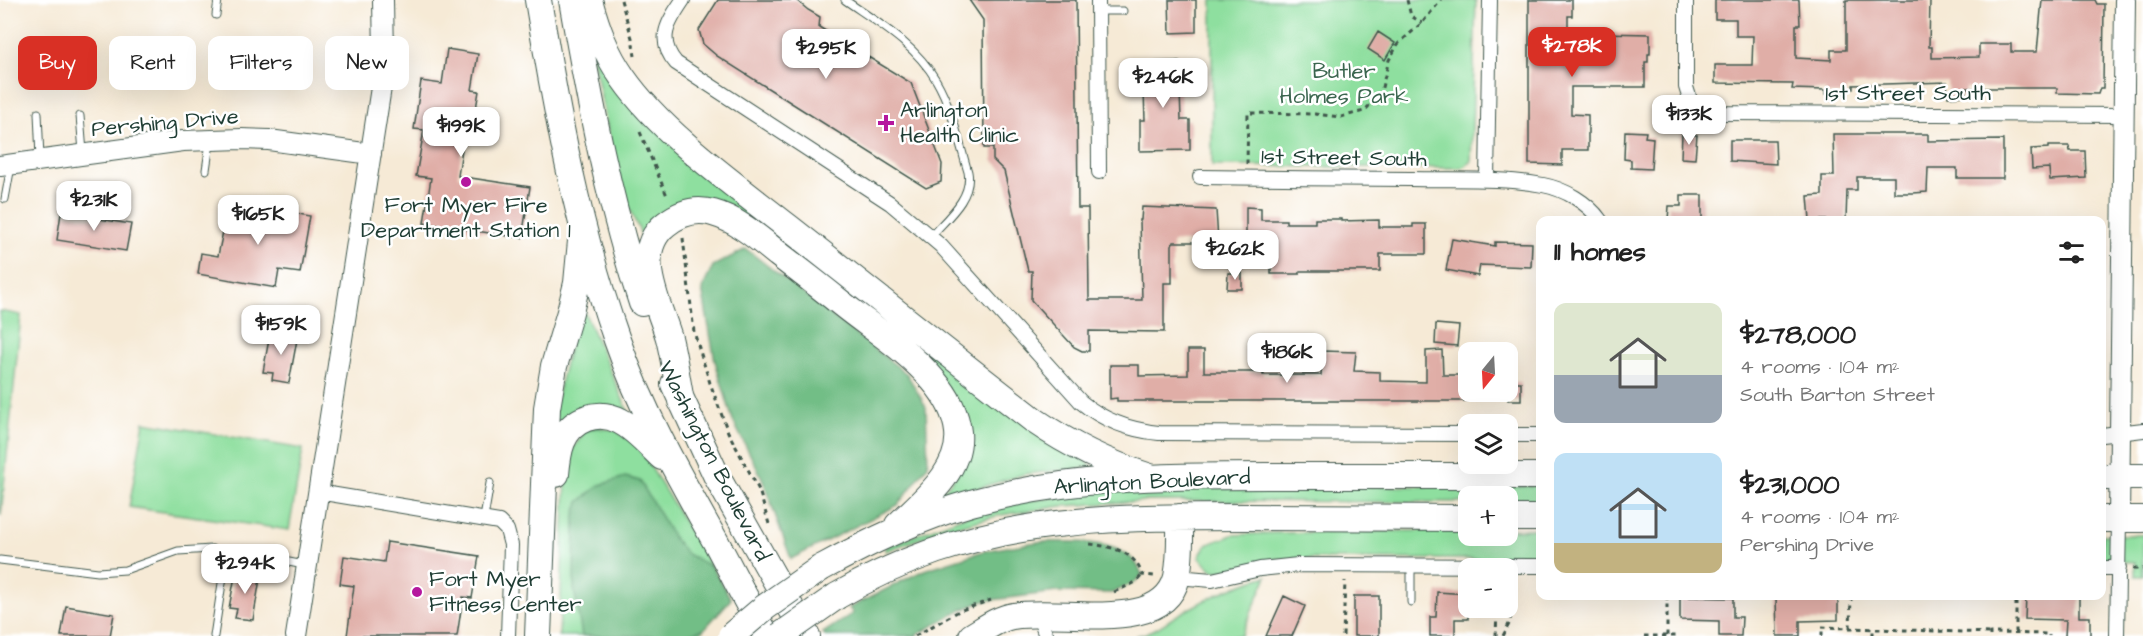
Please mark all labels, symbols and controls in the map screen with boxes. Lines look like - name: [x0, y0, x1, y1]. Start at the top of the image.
- pin: $278K: [1530, 27, 1614, 78]
- pin: $295K: [784, 29, 868, 80]
- text: $278K: [1542, 32, 1602, 60]
- text: $295K: [796, 34, 856, 62]
- chip: Buy: [18, 36, 97, 90]
- chip: Rent: [109, 36, 196, 90]
- chip: Filters: [208, 36, 313, 90]
- chip: New: [325, 36, 409, 90]
- park label: Butler Holmes Park: [1280, 56, 1409, 112]
- pin: $246K: [1121, 58, 1205, 109]
- text: $246K: [1133, 63, 1193, 91]
- street label: 1st Street South: [1825, 78, 1991, 109]
- place label: Arlington Health Clinic: [900, 95, 1019, 151]
- pin: $133K: [1647, 95, 1731, 146]
- text: $133K: [1666, 100, 1712, 128]
- street label: Pershing Drive: [90, 101, 240, 146]
- pin: $199K: [419, 107, 503, 158]
- text: $199K: [437, 112, 485, 140]
- marker: Arlington Health Clinic: [877, 114, 895, 132]
- street label: 1st Street South: [1261, 141, 1427, 175]
- marker: Fort Myer Fire Department Station 1: [459, 175, 473, 189]
- pin: $231K: [52, 181, 136, 232]
- text: $231K: [70, 186, 118, 214]
- place label: Fort Myer Fire Department Station 1: [361, 190, 571, 246]
- pin: $165K: [216, 195, 300, 246]
- text: $165K: [232, 200, 284, 228]
- pin: $262K: [1193, 230, 1277, 281]
- text: 11 homes: [1554, 234, 1646, 270]
- text: $262K: [1206, 235, 1264, 263]
- icon: filters: [2055, 236, 2088, 269]
- pin: $159K: [239, 305, 323, 356]
- text: $159K: [255, 310, 307, 338]
- text: $278,000: [1740, 317, 1856, 353]
- icon: home: [1602, 327, 1674, 399]
- pin: $186K: [1245, 333, 1329, 384]
- text: $186K: [1261, 338, 1313, 366]
- north arrow: [1458, 342, 1518, 402]
- map controls: [1458, 342, 1518, 618]
- text: 4 rooms · 104 m²: [1740, 353, 1899, 381]
- street label: Washington Boulevard: [649, 355, 778, 567]
- text: South Barton Street: [1740, 381, 1935, 409]
- button: layers: [1458, 414, 1518, 474]
- street label: Arlington Boulevard: [1053, 461, 1251, 504]
- text: $231,000: [1740, 467, 1840, 503]
- icon: home: [1602, 477, 1674, 549]
- button: +: [1458, 486, 1518, 546]
- text: 4 rooms · 104 m²: [1740, 503, 1899, 531]
- text: Pershing Drive: [1740, 531, 1874, 559]
- pin: $294K: [203, 544, 287, 595]
- text: $294K: [215, 549, 275, 577]
- button: −: [1458, 558, 1518, 618]
- place label: Fort Myer Fitness Center: [429, 564, 582, 620]
- marker: Fort Myer Fitness Center: [410, 585, 424, 599]

